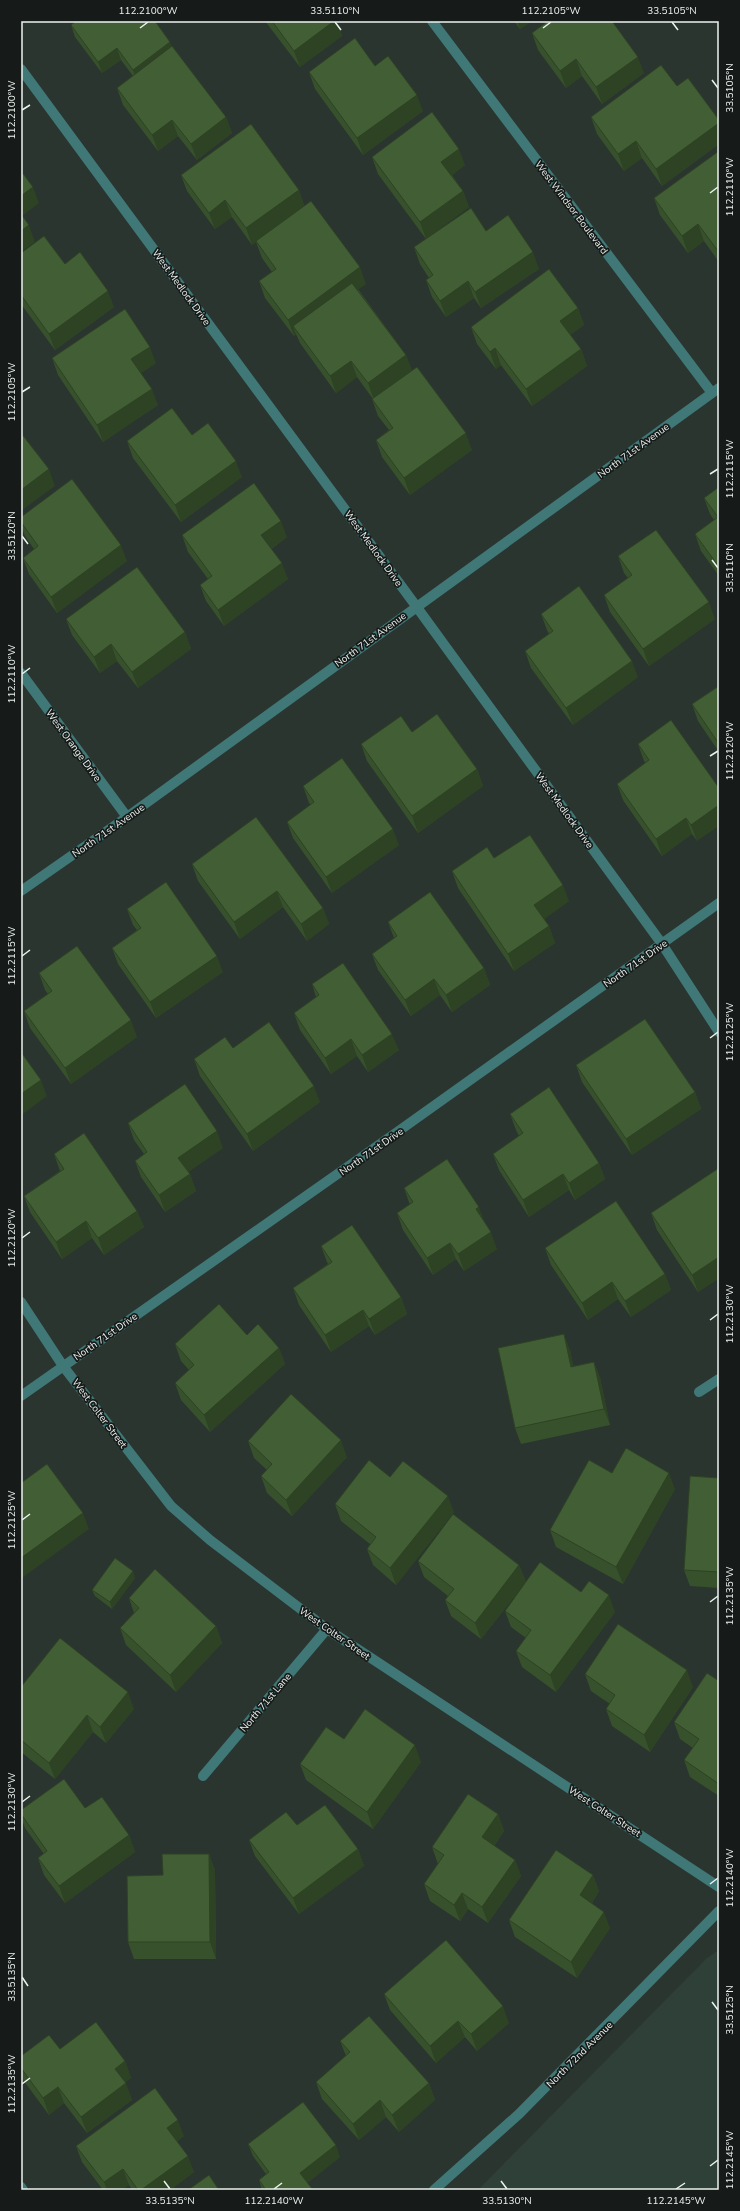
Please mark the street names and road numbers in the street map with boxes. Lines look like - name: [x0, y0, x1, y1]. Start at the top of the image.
- street label: West Windsor Boulevard: [531, 158, 611, 257]
- street label: West Medlock Drive: [149, 247, 214, 328]
- street label: North 71st Avenue: [595, 420, 672, 482]
- street label: West Medlock Drive: [341, 508, 406, 589]
- street label: North 71st Avenue: [332, 609, 409, 671]
- street label: West Orange Drive: [42, 707, 104, 785]
- street label: West Medlock Drive: [532, 770, 597, 851]
- street label: North 71st Avenue: [70, 801, 148, 861]
- street label: North 71st Drive: [601, 937, 670, 991]
- street label: North 71st Drive: [337, 1125, 406, 1179]
- street label: North 71st Drive: [71, 1310, 140, 1364]
- street label: West Colter Street: [68, 1376, 130, 1452]
- street label: West Colter Street: [296, 1604, 373, 1664]
- street label: North 71st Lane: [237, 1670, 295, 1735]
- street label: West Colter Street: [566, 1783, 644, 1841]
- street label: North 72nd Avenue: [543, 2018, 616, 2091]

